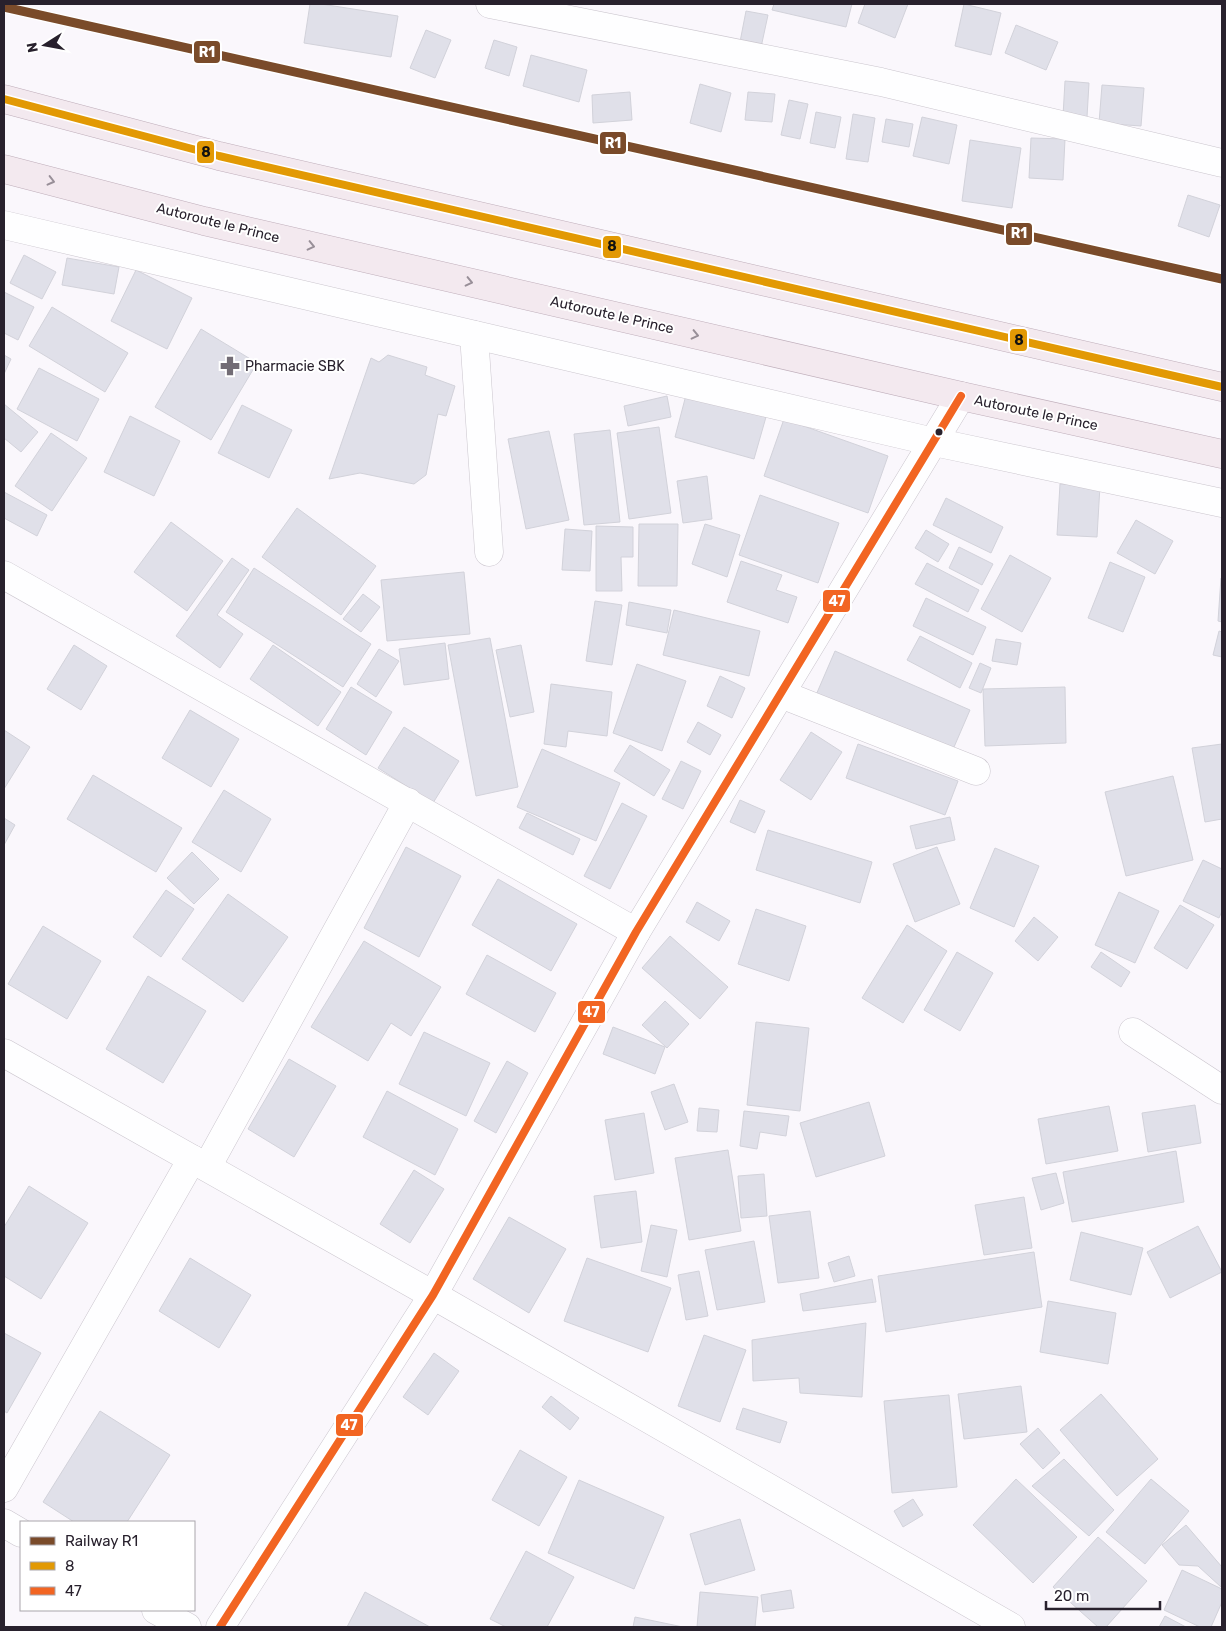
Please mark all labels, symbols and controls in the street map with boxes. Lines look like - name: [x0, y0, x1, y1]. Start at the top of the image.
- north arrow: [20, 20, 70, 70]
- line badge: R1: [193, 40, 221, 64]
- text: N: [23, 41, 42, 54]
- text: R1: [199, 44, 215, 61]
- line badge: R1: [599, 131, 627, 155]
- text: R1: [605, 135, 621, 152]
- line badge: 8: [196, 140, 215, 164]
- text: 8: [201, 144, 211, 161]
- one-way arrow: [46, 176, 54, 186]
- street label: Autoroute le Prince: [155, 200, 281, 247]
- line badge: R1: [1005, 222, 1033, 246]
- text: R1: [1011, 225, 1027, 242]
- line badge: 8: [602, 235, 622, 259]
- text: 8: [607, 238, 617, 255]
- one-way arrow: [306, 240, 315, 251]
- one-way arrow: [464, 276, 473, 287]
- street label: Autoroute le Prince: [549, 293, 675, 337]
- line badge: 8: [1009, 328, 1028, 352]
- one-way arrow: [691, 329, 700, 340]
- text: 8: [1014, 332, 1024, 349]
- pharmacy icon: Pharmacie SBK: [219, 355, 241, 377]
- place label: Pharmacie SBK: [245, 358, 345, 375]
- street label: Autoroute le Prince: [973, 392, 1100, 434]
- unlabelled marker: [934, 427, 944, 437]
- line badge: 47: [822, 589, 851, 613]
- text: 47: [828, 593, 846, 610]
- line badge: 47: [577, 1000, 606, 1024]
- text: 47: [582, 1004, 600, 1021]
- line badge: 47: [335, 1413, 364, 1437]
- text: 47: [340, 1417, 358, 1434]
- legend: [20, 1521, 195, 1611]
- text: Railway R1: [65, 1532, 138, 1550]
- text: 8: [65, 1557, 75, 1575]
- scale bar: [1046, 1578, 1160, 1610]
- text: 47: [65, 1582, 82, 1600]
- text: 20 m: [1054, 1587, 1089, 1605]

